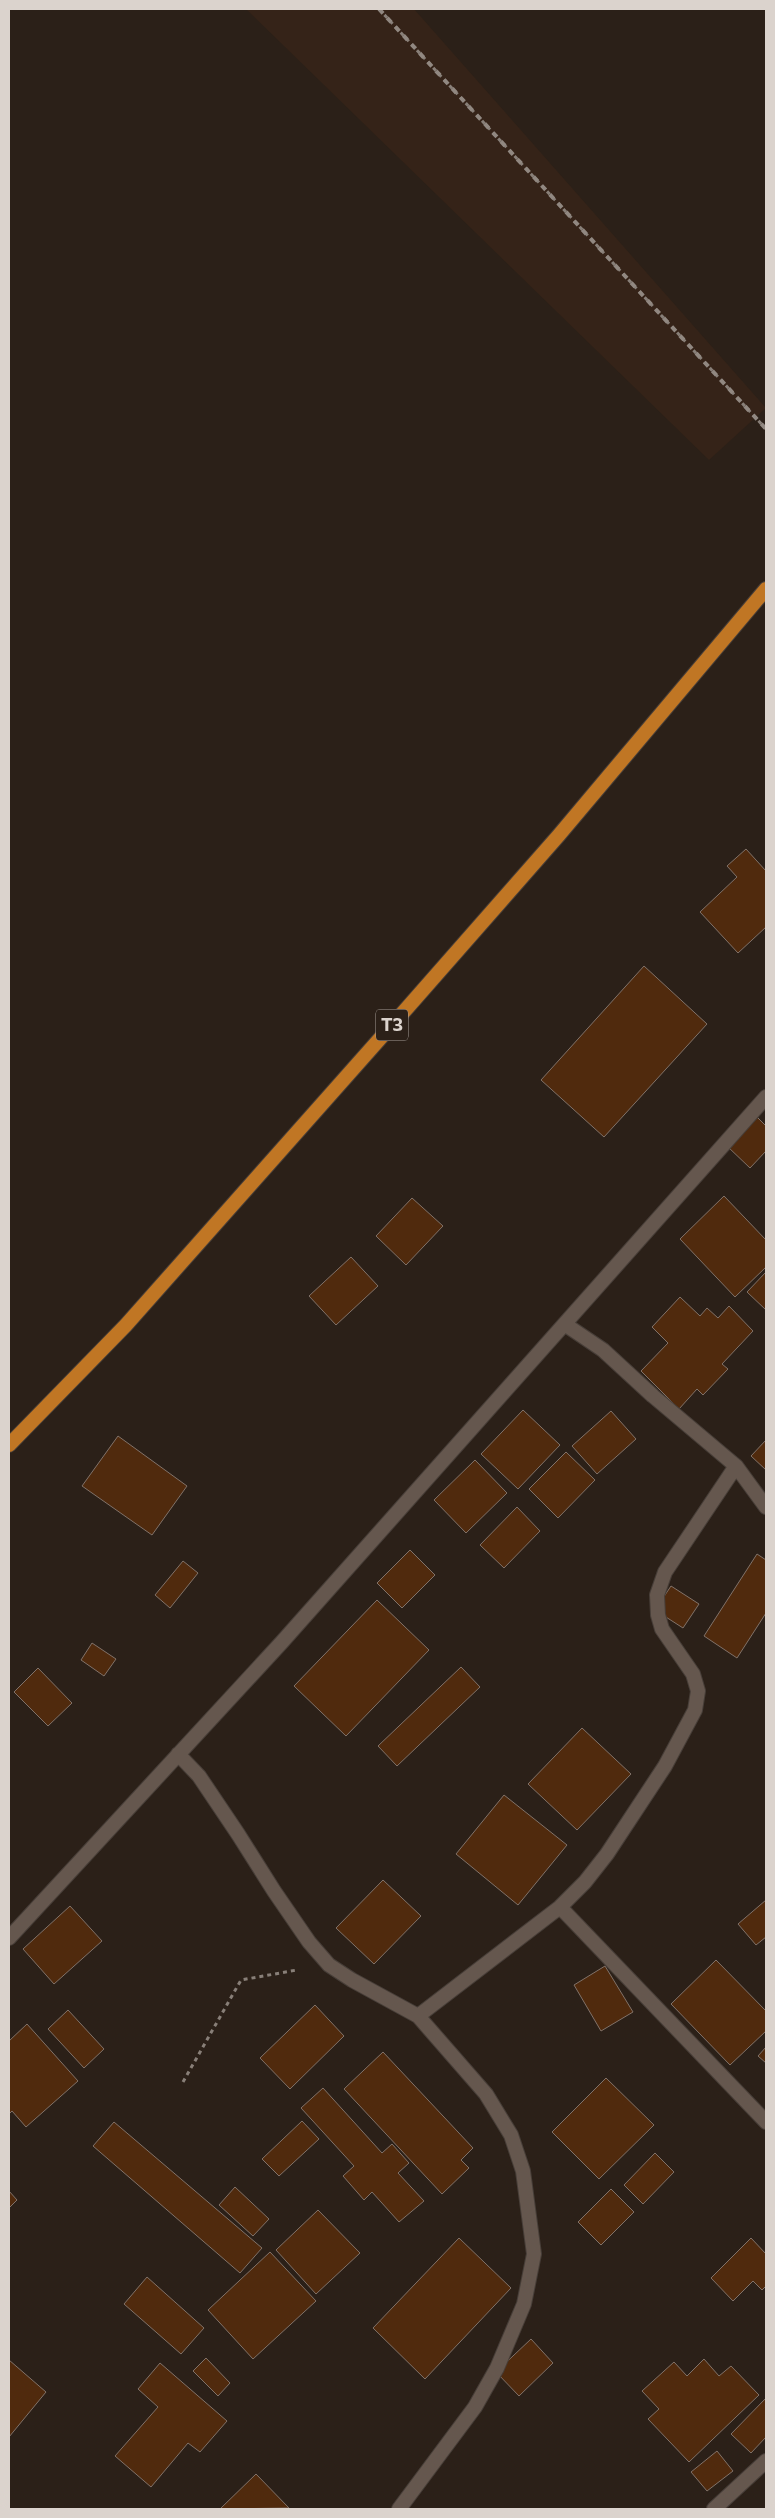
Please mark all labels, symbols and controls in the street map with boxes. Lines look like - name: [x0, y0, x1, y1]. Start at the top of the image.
- road number: T3: [376, 1010, 408, 1040]

